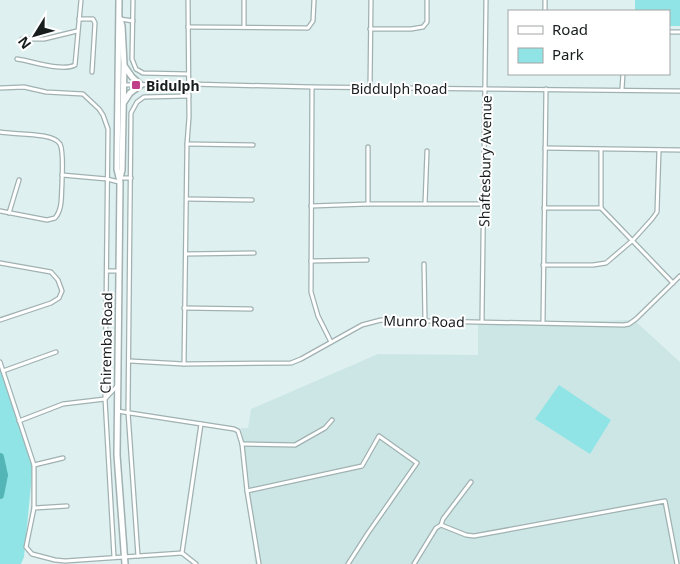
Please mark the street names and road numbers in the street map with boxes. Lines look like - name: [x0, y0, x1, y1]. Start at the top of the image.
- street label: Biddulph Road: [351, 79, 447, 98]
- street label: Shaftesbury Avenue: [474, 95, 496, 227]
- street label: Chiremba Road: [96, 292, 116, 394]
- street label: Munro Road: [383, 311, 465, 331]

